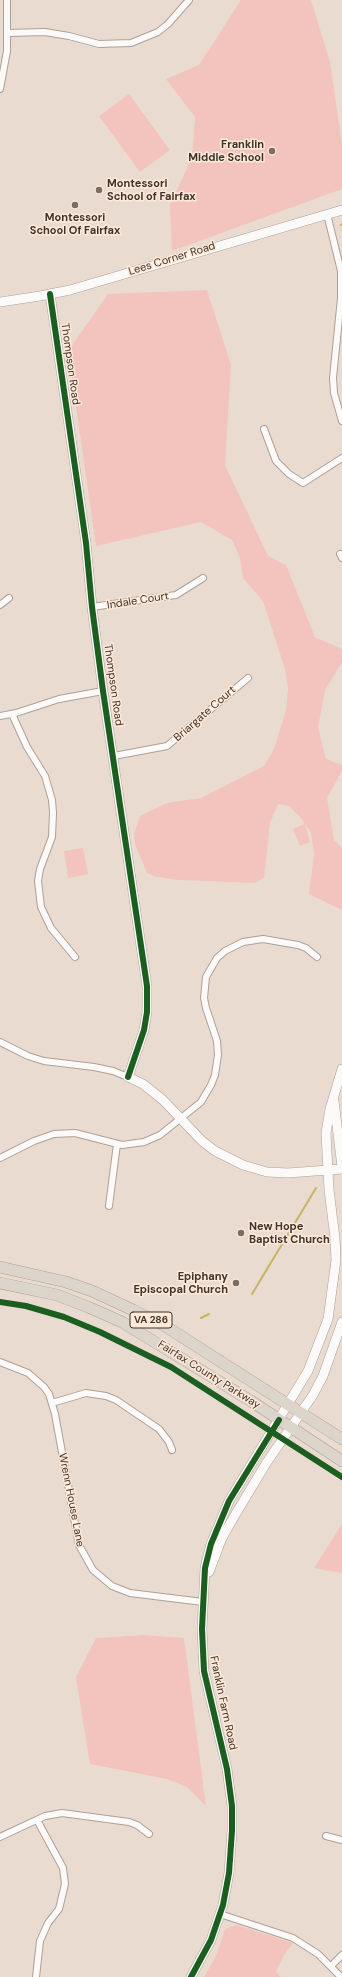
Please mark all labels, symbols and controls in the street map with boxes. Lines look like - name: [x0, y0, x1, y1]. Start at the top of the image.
- place label: Franklin Middle School: [188, 138, 264, 164]
- marker: Franklin Middle School: [267, 146, 277, 156]
- place label: Montessori School of Fairfax: [107, 177, 196, 203]
- marker: Montessori School of Fairfax: [94, 185, 104, 195]
- marker: Montessori School Of Fairfax: [70, 200, 80, 210]
- place label: Montessori School Of Fairfax: [30, 211, 120, 237]
- street label: Lees Corner Road: [127, 240, 217, 278]
- street label: Thompson Road: [58, 322, 82, 406]
- street label: Indale Court: [106, 590, 170, 612]
- street label: Thompson Road: [101, 643, 125, 727]
- street label: Briargate Court: [171, 684, 239, 744]
- place label: New Hope Baptist Church: [249, 1220, 330, 1246]
- marker: New Hope Baptist Church: [236, 1228, 246, 1238]
- place label: Epiphany Episcopal Church: [133, 1270, 228, 1296]
- marker: Epiphany Episcopal Church: [231, 1278, 241, 1288]
- road number: VA 286: [130, 1312, 172, 1328]
- street label: Fairfax County Parkway: [155, 1338, 263, 1412]
- street label: Wrenn House Lane: [55, 1452, 87, 1548]
- street label: Franklin Farm Road: [207, 1655, 239, 1751]

